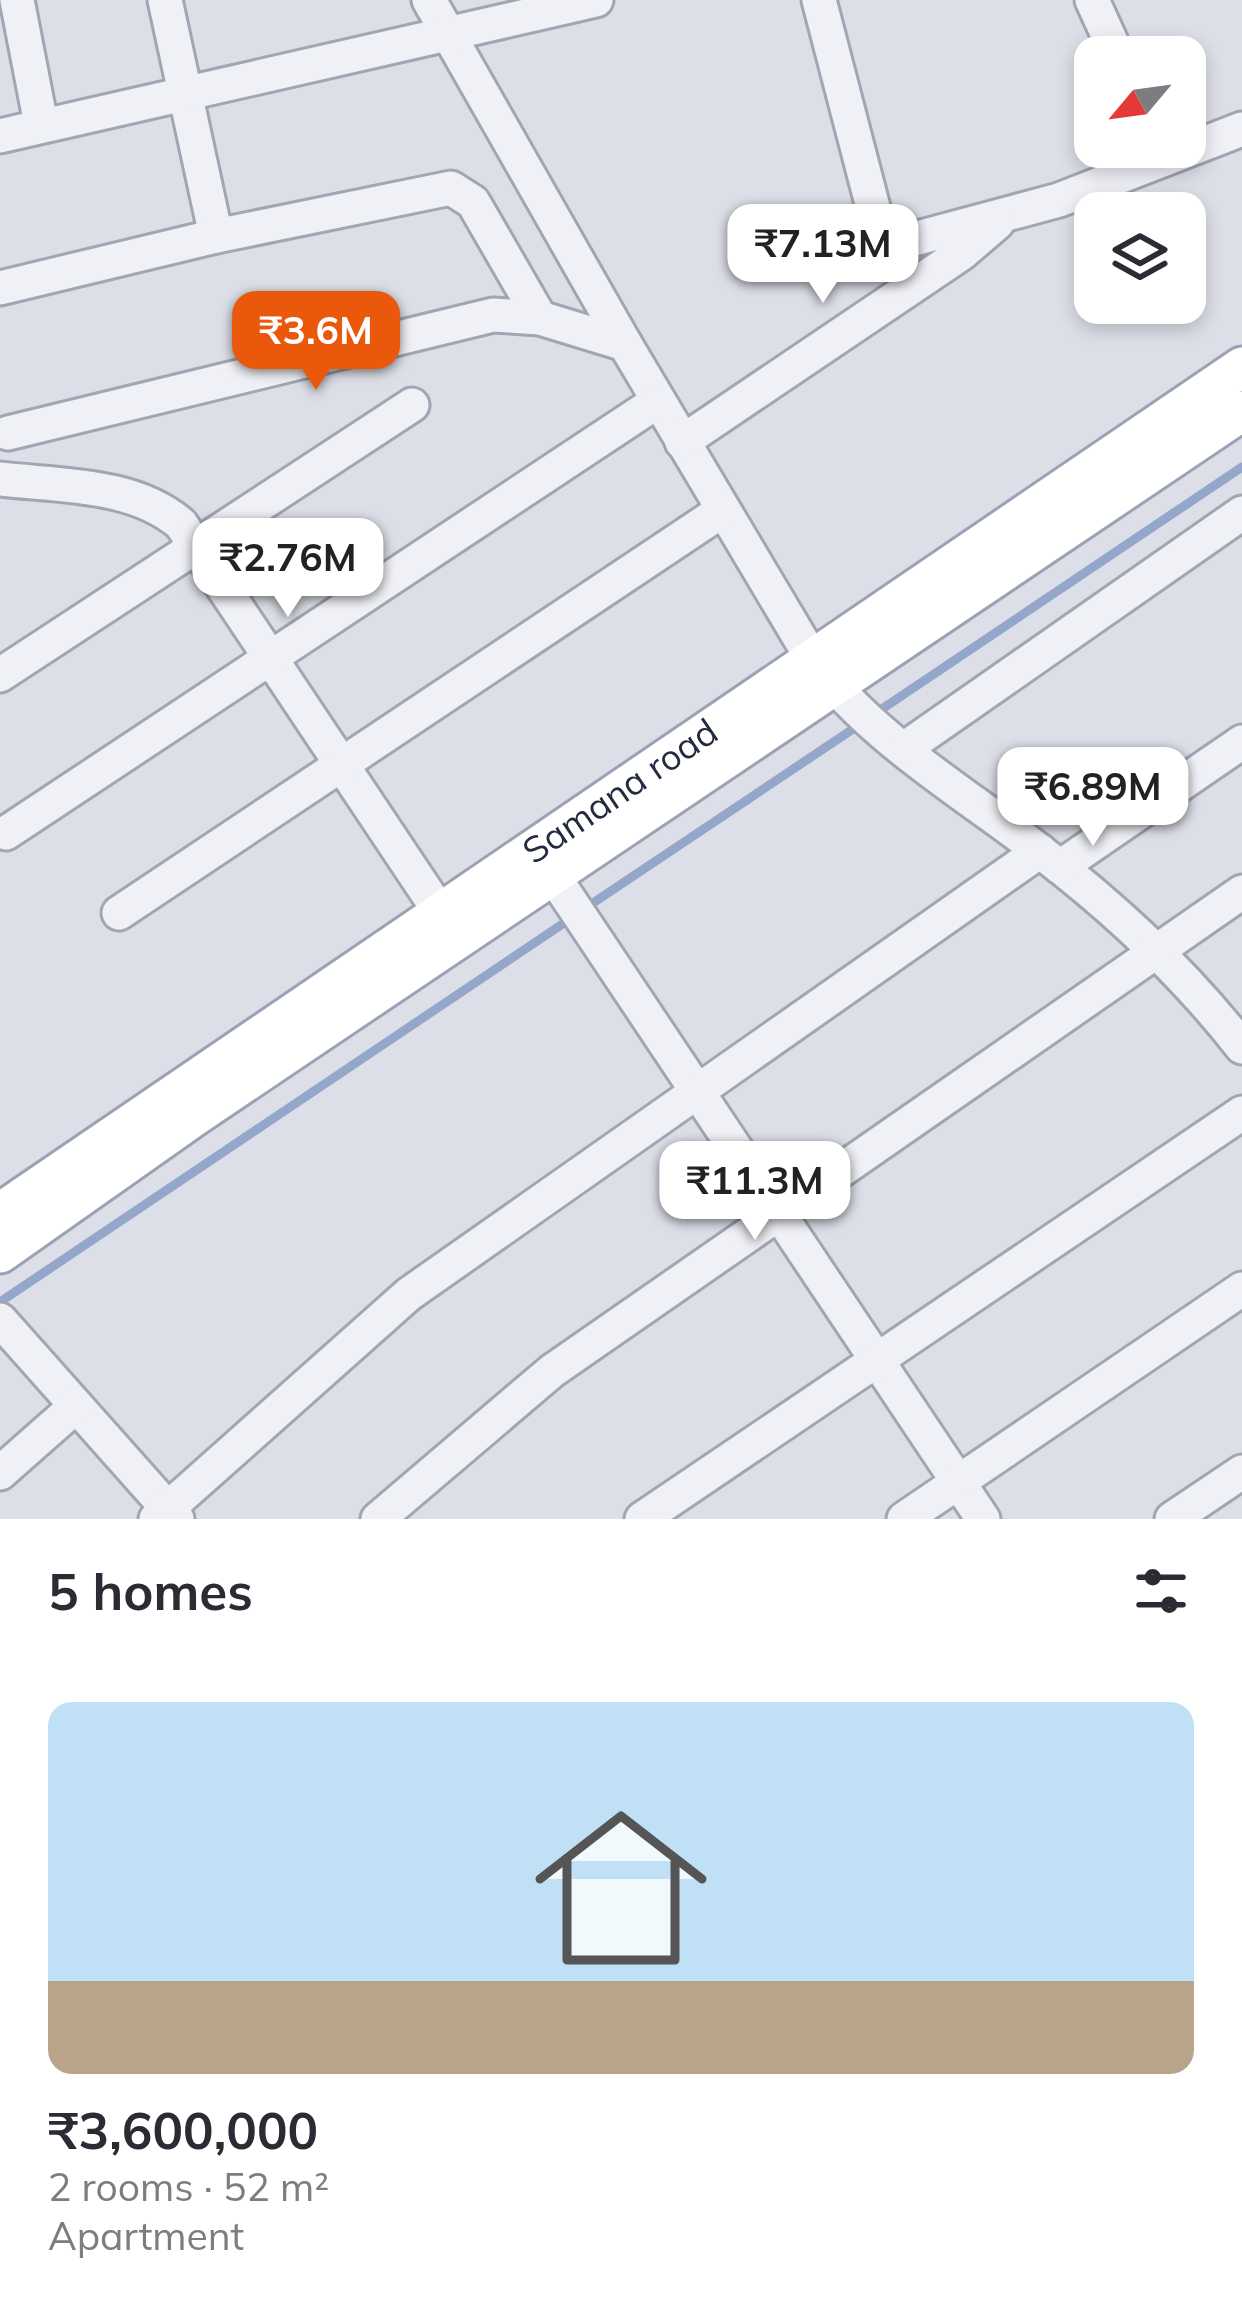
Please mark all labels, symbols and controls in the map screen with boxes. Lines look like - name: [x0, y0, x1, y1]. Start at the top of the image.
- north arrow: [1074, 36, 1206, 168]
- map controls: [1074, 36, 1206, 324]
- button: layers: [1074, 192, 1206, 324]
- pin: ₹7.13M: [725, 204, 921, 306]
- text: ₹7.13M: [754, 218, 892, 267]
- pin: ₹3.6M: [232, 291, 400, 393]
- text: ₹3.6M: [259, 305, 373, 354]
- pin: ₹2.76M: [190, 518, 386, 620]
- text: ₹2.76M: [219, 532, 357, 581]
- street label: Samana road: [514, 708, 726, 873]
- pin: ₹6.89M: [995, 747, 1191, 849]
- text: ₹6.89M: [1024, 761, 1162, 810]
- pin: ₹11.3M: [657, 1141, 853, 1243]
- text: ₹11.3M: [686, 1155, 824, 1204]
- icon: filters: [1128, 1558, 1194, 1624]
- text: 5 homes: [48, 1559, 253, 1623]
- icon: home: [513, 1780, 729, 1996]
- text: ₹3,600,000: [48, 2098, 318, 2162]
- text: 2 rooms · 52 m²: [48, 2162, 329, 2211]
- text: Apartment: [48, 2211, 244, 2260]

